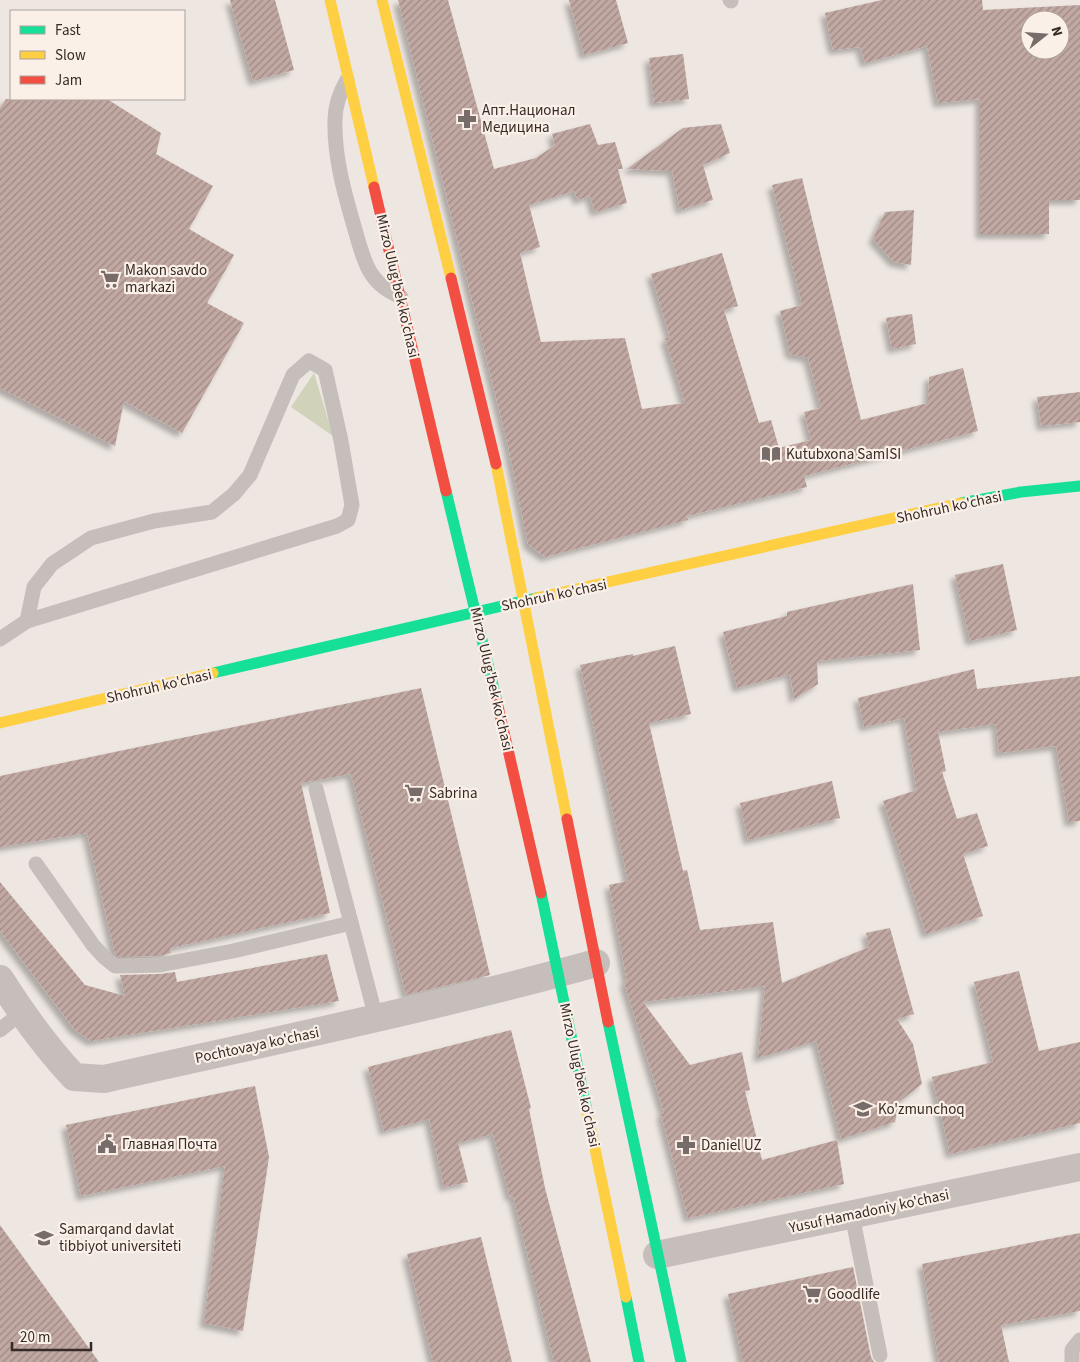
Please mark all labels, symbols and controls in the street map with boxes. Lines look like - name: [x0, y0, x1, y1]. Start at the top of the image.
- legend: [10, 10, 185, 100]
- north arrow: [1020, 10, 1070, 60]
- text: Fast: [55, 20, 81, 41]
- text: N: [1046, 24, 1067, 39]
- text: Slow: [55, 45, 86, 66]
- text: Jam: [55, 70, 82, 91]
- place label: Апт.Национал Медицина: [482, 100, 575, 138]
- pharmacy icon: Апт.Национал Медицина: [456, 108, 478, 130]
- street label: Mirzo Ulug'bek ko'chasi: [371, 212, 424, 360]
- place label: Makon savdo markazi: [125, 260, 207, 298]
- supermarket icon: Makon savdo markazi: [99, 268, 121, 290]
- library icon: Kutubxona SamISI: [760, 443, 782, 465]
- place label: Kutubxona SamISI: [786, 444, 901, 465]
- street label: Shohruh ko'chasi: [894, 486, 1004, 529]
- street label: Shohruh ko'chasi: [499, 574, 609, 617]
- street label: Mirzo Ulug'bek ko'chasi: [465, 605, 518, 753]
- street label: Shohruh ko'chasi: [104, 664, 214, 709]
- supermarket icon: Sabrina: [403, 782, 425, 804]
- place label: Sabrina: [429, 783, 478, 804]
- street label: Mirzo Ulug'bek ko'chasi: [554, 1001, 605, 1149]
- street label: Pochtovaya ko'chasi: [193, 1022, 321, 1069]
- school or university icon: Ko'zmunchoq: [852, 1098, 874, 1120]
- place label: Ko'zmunchoq: [878, 1099, 965, 1120]
- public building icon: Главная Почта: [96, 1133, 118, 1155]
- place label: Главная Почта: [122, 1134, 217, 1155]
- pharmacy icon: Daniel UZ: [675, 1134, 697, 1156]
- place label: Daniel UZ: [701, 1135, 762, 1156]
- street label: Yusuf Hamadoniy ko'chasi: [786, 1184, 951, 1239]
- place label: Samarqand davlat tibbiyot universiteti: [59, 1219, 181, 1257]
- school or university icon: Samarqand davlat tibbiyot universiteti: [33, 1227, 55, 1249]
- supermarket icon: Goodlife: [801, 1283, 823, 1305]
- place label: Goodlife: [827, 1284, 880, 1305]
- scale bar: [12, 1320, 91, 1352]
- text: 20 m: [20, 1327, 50, 1348]

